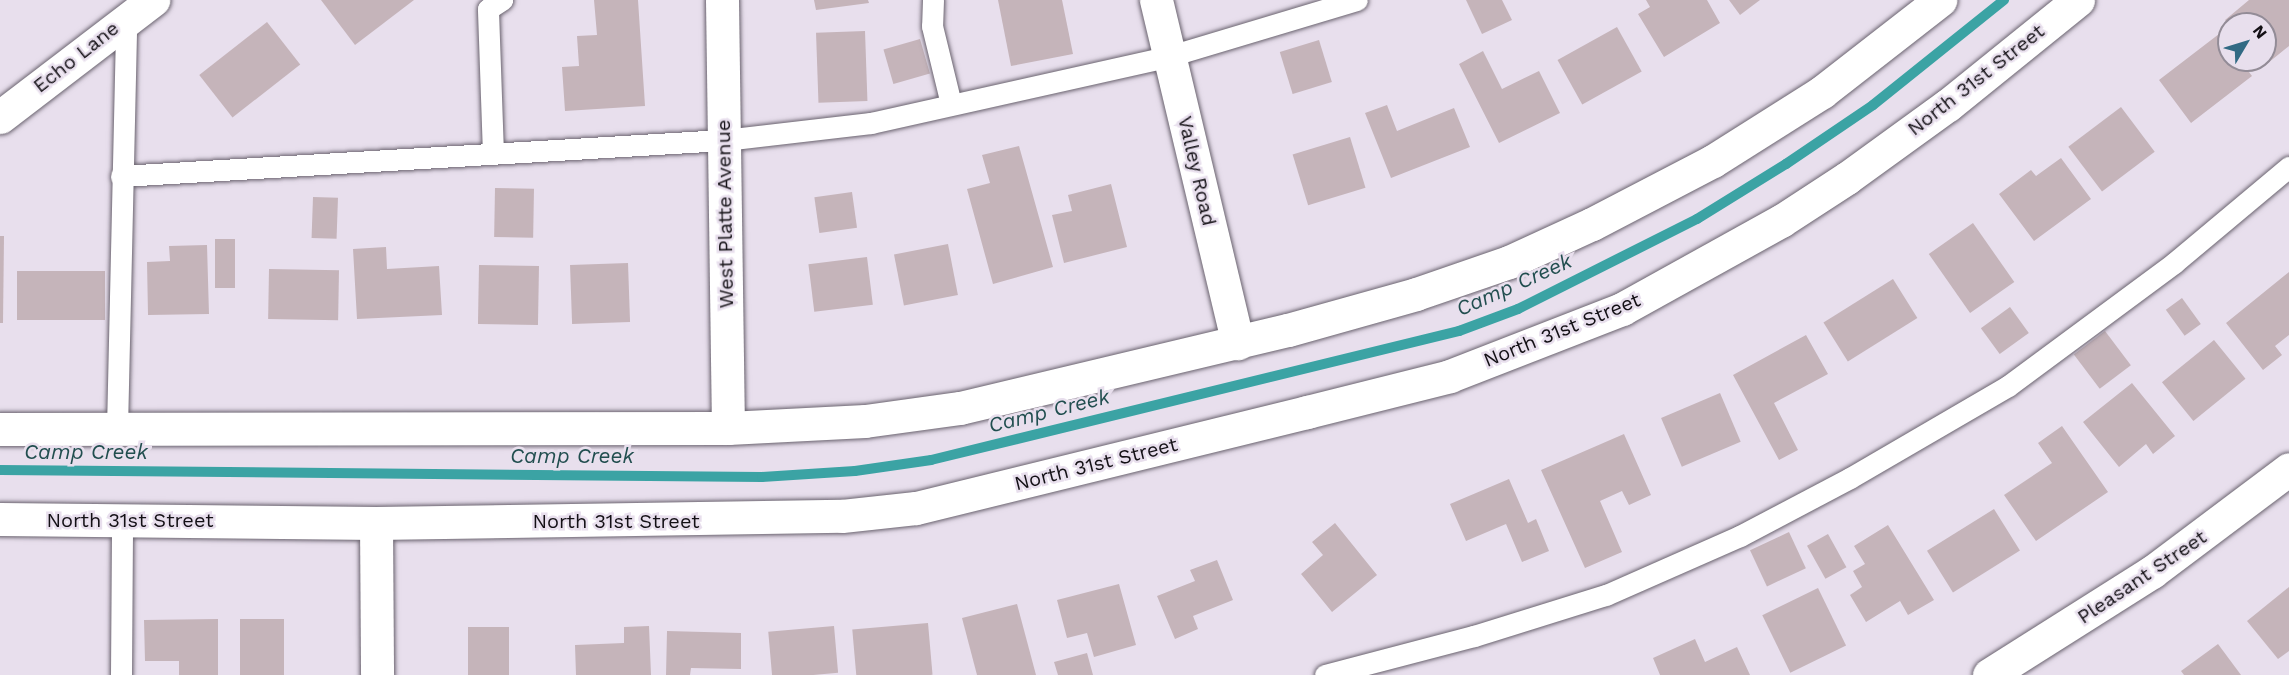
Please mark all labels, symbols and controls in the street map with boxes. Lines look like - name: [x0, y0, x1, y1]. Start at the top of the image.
- north arrow: [2217, 12, 2277, 72]
- street label: Echo Lane: [28, 16, 124, 98]
- street label: North 31st Street: [1903, 19, 2049, 141]
- text: N: [2249, 21, 2271, 42]
- street label: Valley Road: [1173, 114, 1221, 228]
- street label: West Platte Avenue: [711, 119, 739, 309]
- water label: Camp Creek: [1452, 248, 1576, 322]
- street label: North 31st Street: [1480, 288, 1644, 372]
- water label: Camp Creek: [986, 384, 1112, 438]
- street label: North 31st Street: [1012, 432, 1180, 496]
- water label: Camp Creek: [24, 439, 148, 465]
- water label: Camp Creek: [510, 443, 634, 469]
- street label: North 31st Street: [46, 508, 214, 532]
- street label: North 31st Street: [532, 509, 700, 533]
- street label: Pleasant Street: [2073, 525, 2211, 629]

